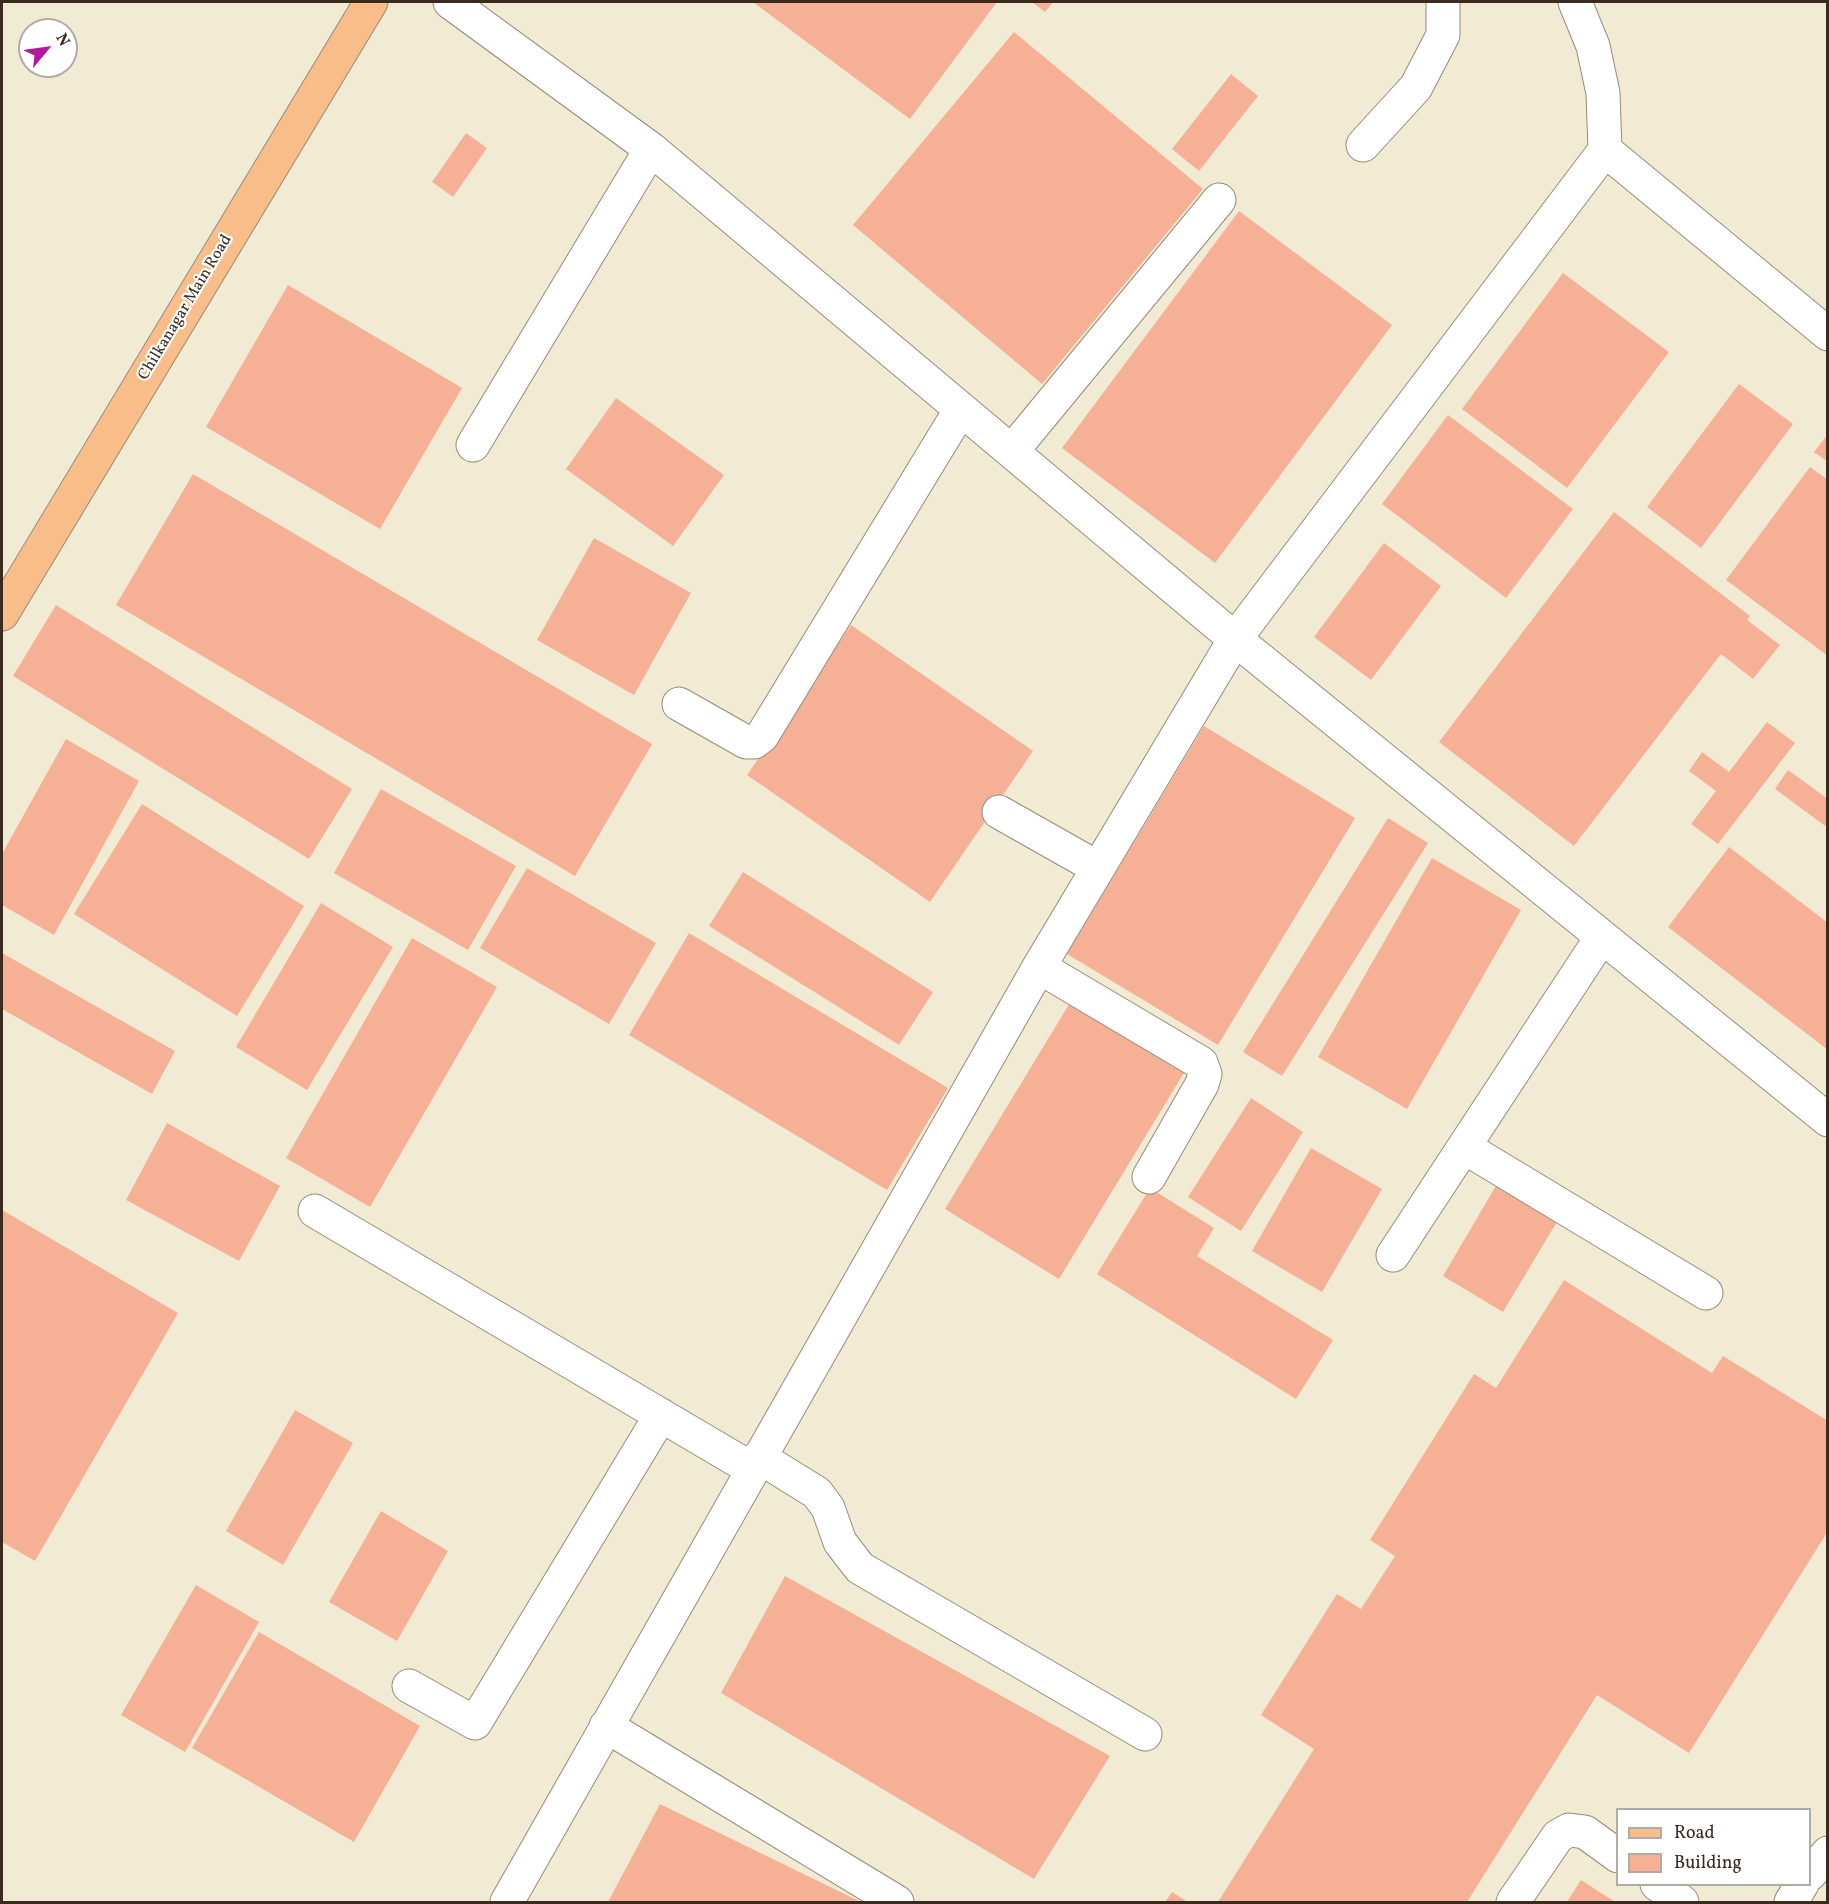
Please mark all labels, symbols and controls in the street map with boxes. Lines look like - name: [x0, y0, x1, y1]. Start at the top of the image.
- north arrow: [18, 18, 78, 78]
- text: N: [50, 30, 74, 51]
- street label: Chilkanagar Main Road: [135, 232, 237, 384]
- legend: [1616, 1808, 1811, 1886]
- text: Road: [1674, 1821, 1715, 1846]
- text: Building: [1674, 1851, 1742, 1876]

